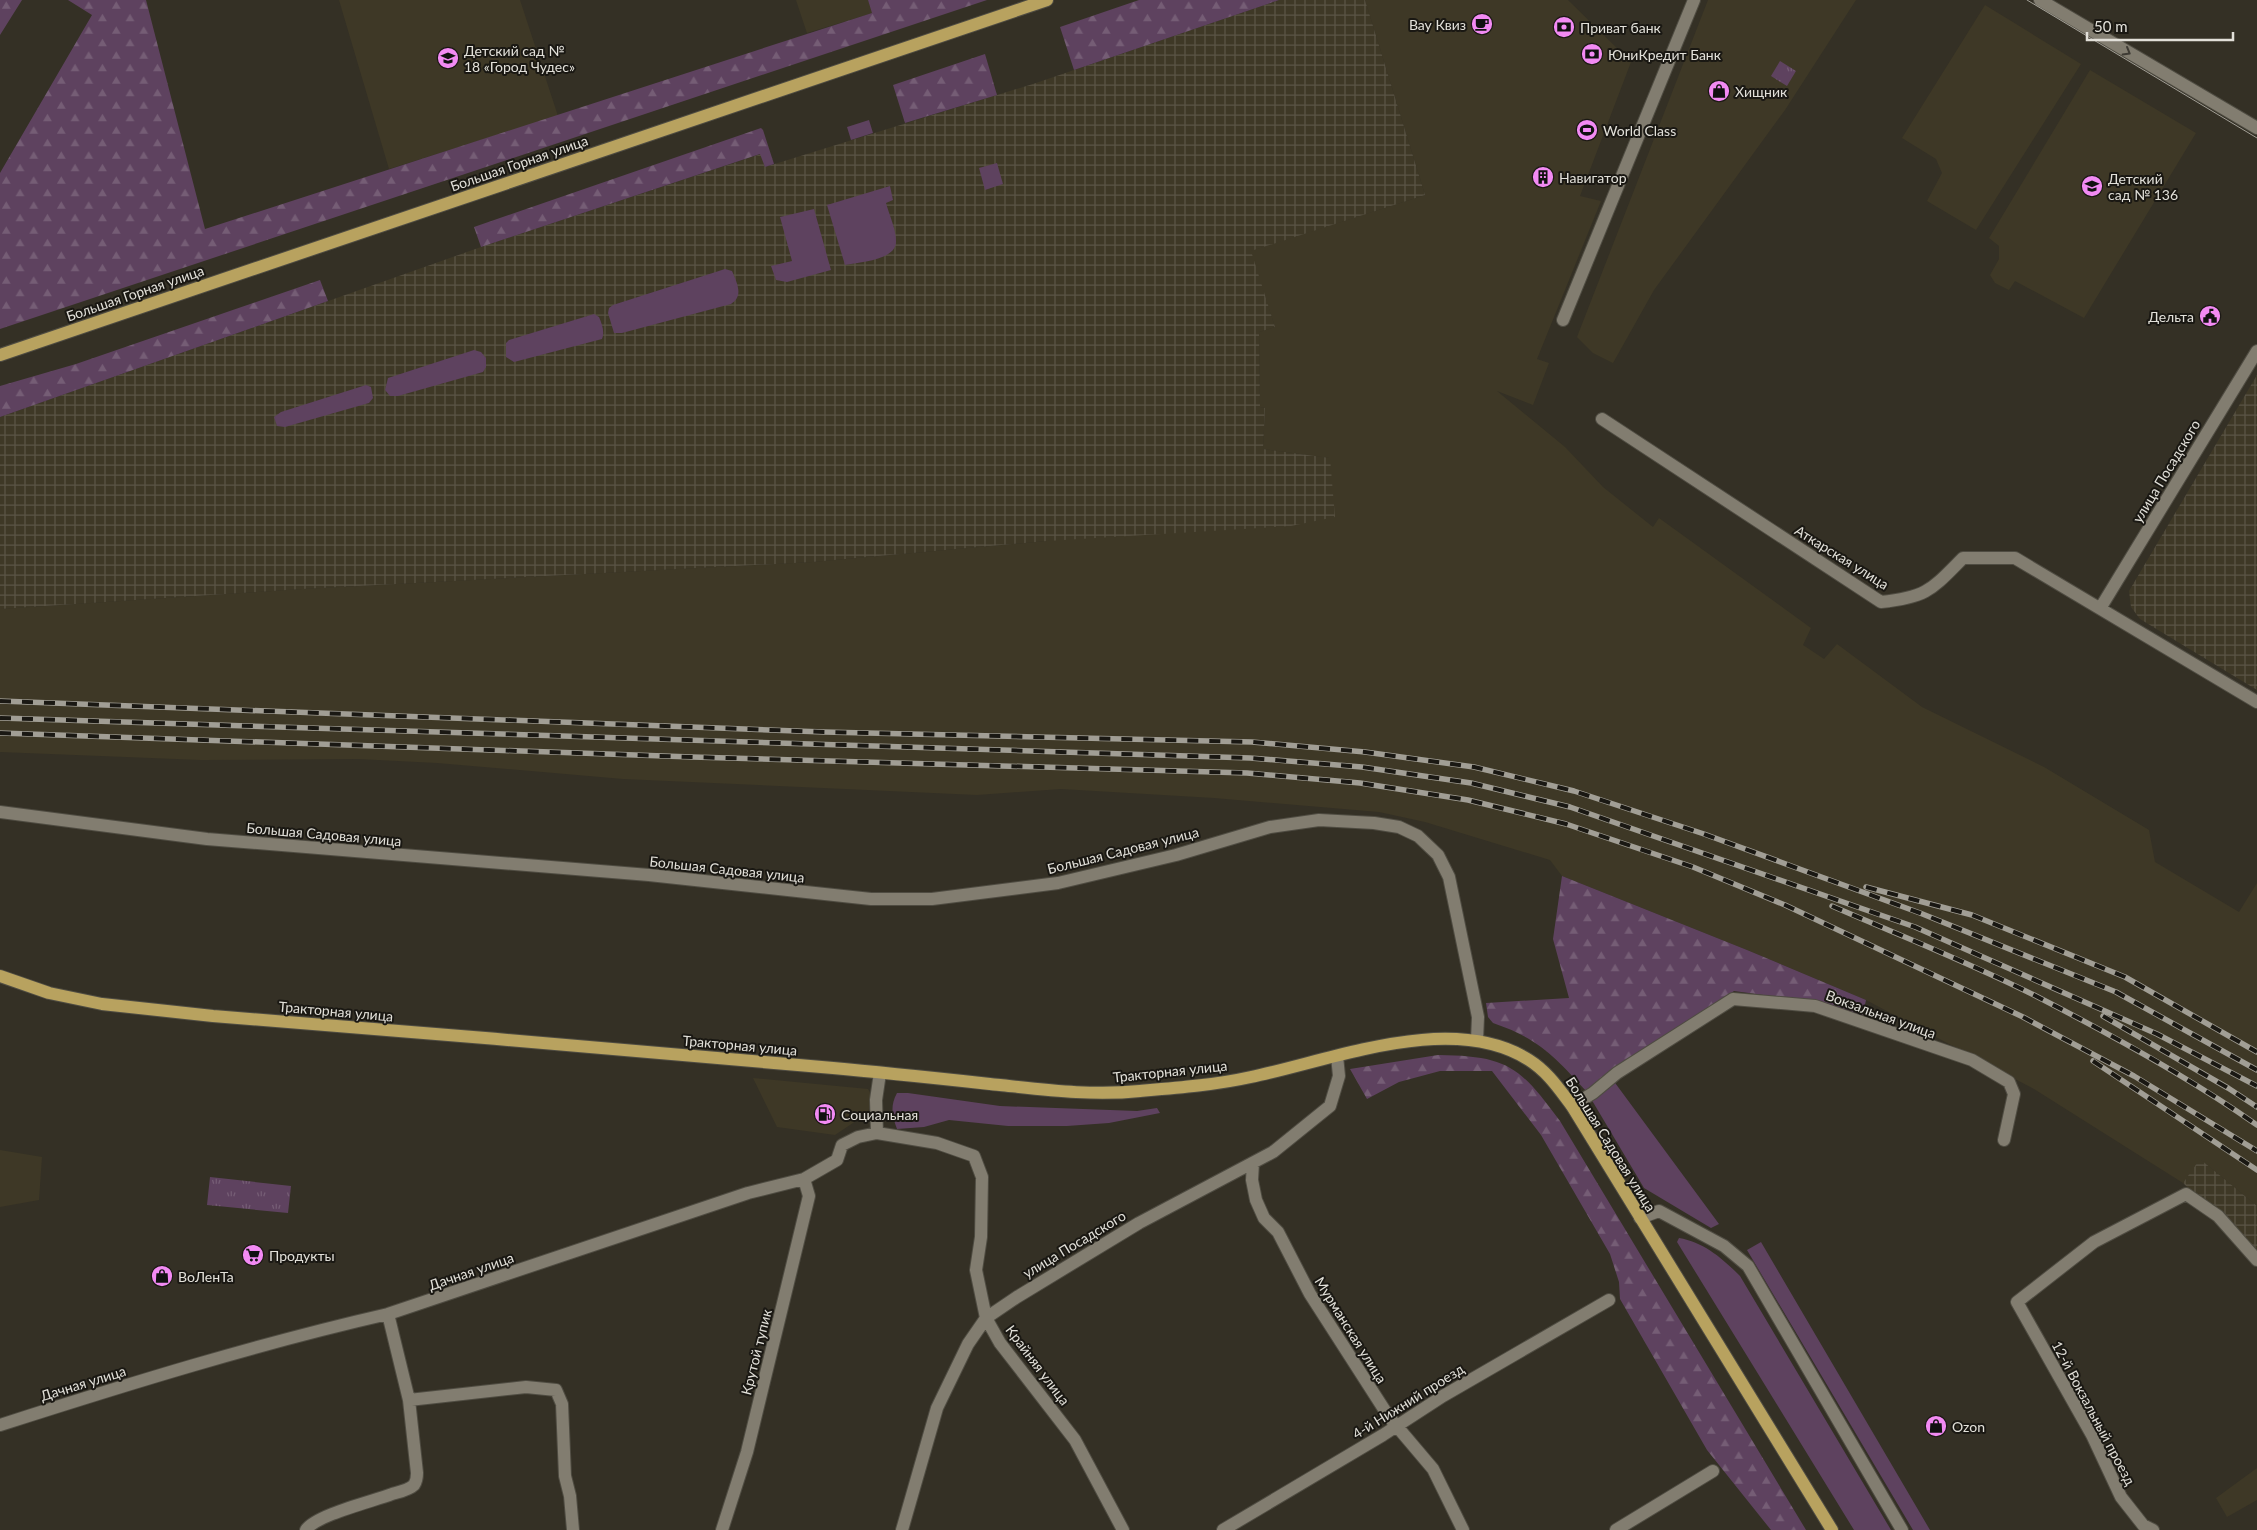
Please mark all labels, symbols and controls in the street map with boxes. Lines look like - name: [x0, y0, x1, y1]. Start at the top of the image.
- scale bar: [2087, 10, 2233, 42]
- cafe icon: Вау Квиз: [1470, 12, 1494, 36]
- bank icon: Приват банк: [1552, 15, 1576, 39]
- place label: Вау Квиз: [1409, 16, 1466, 33]
- text: 50 m: [2094, 17, 2128, 35]
- place label: Приват банк: [1580, 19, 1662, 36]
- place label: Детский сад № 18 «Город Чудес»: [464, 42, 575, 75]
- bank icon: ЮниКредит Банк: [1580, 42, 1604, 66]
- school or university icon: Детский сад № 18 «Город Чудес»: [436, 46, 460, 70]
- place label: ЮниКредит Банк: [1608, 46, 1722, 63]
- one-way arrow: [2121, 46, 2130, 56]
- shop icon: Хищник: [1707, 79, 1731, 103]
- place label: Хищник: [1735, 83, 1788, 100]
- sports icon: World Class: [1575, 118, 1599, 142]
- place label: World Class: [1603, 122, 1676, 139]
- street label: Большая Горная улица: [448, 131, 590, 195]
- building icon: Навигатор: [1531, 165, 1555, 189]
- place label: Навигатор: [1559, 169, 1627, 186]
- place label: Детский сад № 136: [2108, 170, 2178, 203]
- school or university icon: Детский сад № 136: [2080, 174, 2104, 198]
- street label: Большая Горная улица: [64, 261, 206, 325]
- public building icon: Дельта: [2198, 304, 2222, 328]
- place label: Дельта: [2148, 308, 2194, 325]
- street label: улица Посадского: [2129, 416, 2203, 526]
- street label: Аткарская улица: [1792, 521, 1892, 593]
- street label: Большая Садовая улица: [246, 819, 402, 849]
- street label: Большая Садовая улица: [1045, 823, 1201, 877]
- street label: Большая Садовая улица: [649, 852, 805, 886]
- street label: Вокзальная улица: [1824, 986, 1938, 1042]
- street label: Тракторная улица: [278, 998, 394, 1024]
- street label: Тракторная улица: [682, 1032, 798, 1058]
- street label: Тракторная улица: [1112, 1057, 1228, 1085]
- street label: Большая Садовая улица: [1563, 1073, 1659, 1215]
- fuel station icon: Социальная: [813, 1102, 837, 1126]
- place label: Социальная: [841, 1106, 918, 1123]
- street label: улица Посадского: [1019, 1207, 1129, 1281]
- supermarket icon: Продукты: [241, 1243, 265, 1267]
- place label: Продукты: [269, 1247, 335, 1264]
- street label: Дачная улица: [426, 1249, 516, 1293]
- shop icon: ВоЛенТа: [150, 1264, 174, 1288]
- place label: ВоЛенТа: [178, 1268, 234, 1285]
- street label: Мурманская улица: [1311, 1274, 1391, 1386]
- street label: Крутой тупик: [737, 1307, 775, 1397]
- street label: Крайняя улица: [1002, 1322, 1074, 1408]
- street label: 12-й Вокзальный проезд: [2049, 1338, 2139, 1488]
- street label: 4-й Нижний проезд: [1349, 1360, 1467, 1442]
- street label: Дачная улица: [38, 1362, 128, 1404]
- shop icon: Ozon: [1924, 1414, 1948, 1438]
- place label: Ozon: [1952, 1418, 1985, 1435]

